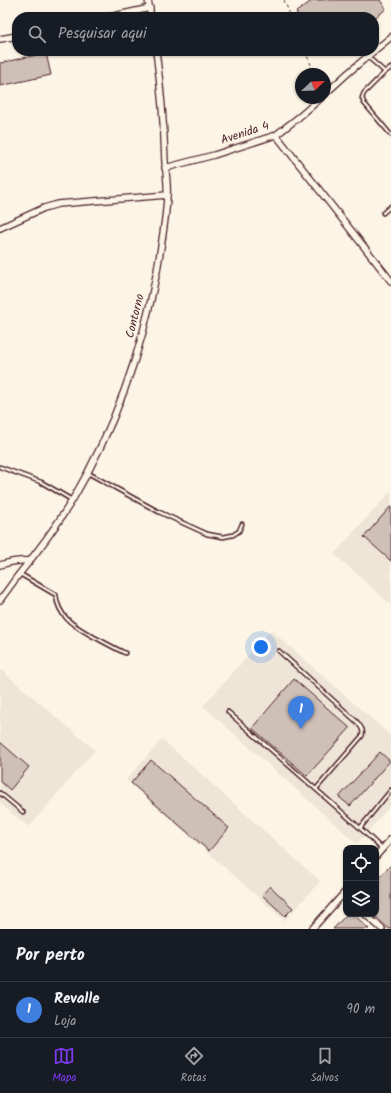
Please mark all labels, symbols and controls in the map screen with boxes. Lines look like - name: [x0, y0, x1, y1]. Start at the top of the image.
- search box: [12, 12, 379, 56]
- text: Pesquisar aqui: [58, 22, 147, 46]
- icon: search: [26, 23, 48, 45]
- north arrow: [295, 68, 331, 104]
- street label: Avenida 4: [218, 116, 272, 150]
- street label: Contorno: [120, 292, 150, 340]
- your location: [251, 637, 271, 657]
- pin: 1: [288, 696, 314, 729]
- map controls: [343, 845, 379, 917]
- button: locate: [343, 845, 379, 881]
- button: layers: [343, 881, 379, 917]
- text: Por perto: [16, 942, 85, 969]
- text: Revalle: [54, 987, 100, 1011]
- text: 1: [27, 999, 31, 1020]
- text: 90 m: [347, 999, 375, 1020]
- text: Loja: [54, 1011, 76, 1032]
- tab: Mapa: [52, 1045, 76, 1087]
- tab: Rotas: [181, 1045, 206, 1087]
- tab: Salvos: [311, 1045, 339, 1087]

